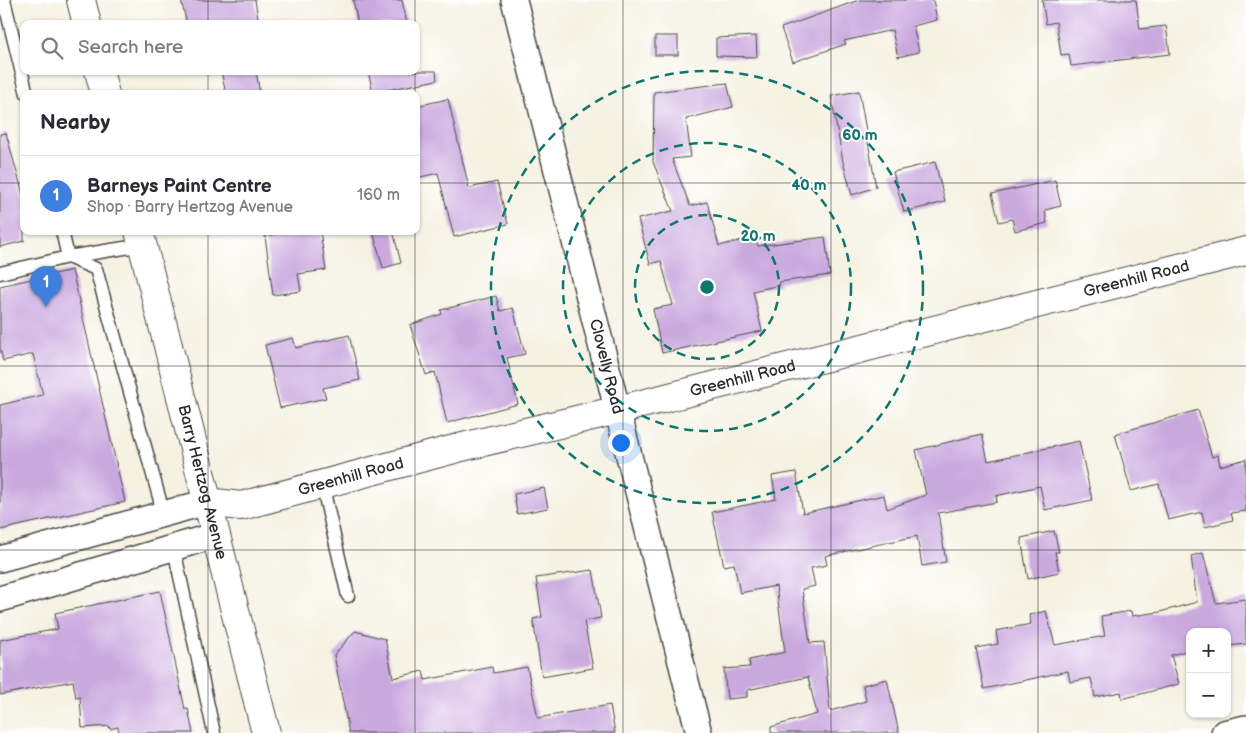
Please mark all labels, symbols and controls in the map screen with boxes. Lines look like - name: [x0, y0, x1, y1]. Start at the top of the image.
- search box: [20, 20, 420, 75]
- icon: search: [38, 34, 66, 62]
- text: Search here: [78, 36, 183, 59]
- text: Nearby: [40, 110, 110, 135]
- text: 60 m: [842, 126, 878, 145]
- text: Barneys Paint Centre: [87, 175, 272, 198]
- text: 40 m: [791, 176, 827, 195]
- text: 1: [53, 186, 59, 205]
- text: 160 m: [357, 186, 400, 205]
- text: Shop · Barry Hertzog Avenue: [87, 198, 293, 217]
- text: 20 m: [741, 227, 776, 246]
- street label: Greenhill Road: [1082, 256, 1191, 301]
- pin: 1: [30, 266, 62, 307]
- centre of rings: [698, 278, 716, 296]
- street label: Clovelly Road: [585, 317, 628, 416]
- street label: Greenhill Road: [688, 356, 798, 401]
- street label: Barry Hertzog Avenue: [174, 403, 231, 562]
- your location: [608, 430, 634, 456]
- street label: Greenhill Road: [296, 453, 406, 500]
- map controls: [1186, 628, 1231, 718]
- button: +: [1186, 628, 1231, 673]
- button: −: [1186, 673, 1231, 718]

